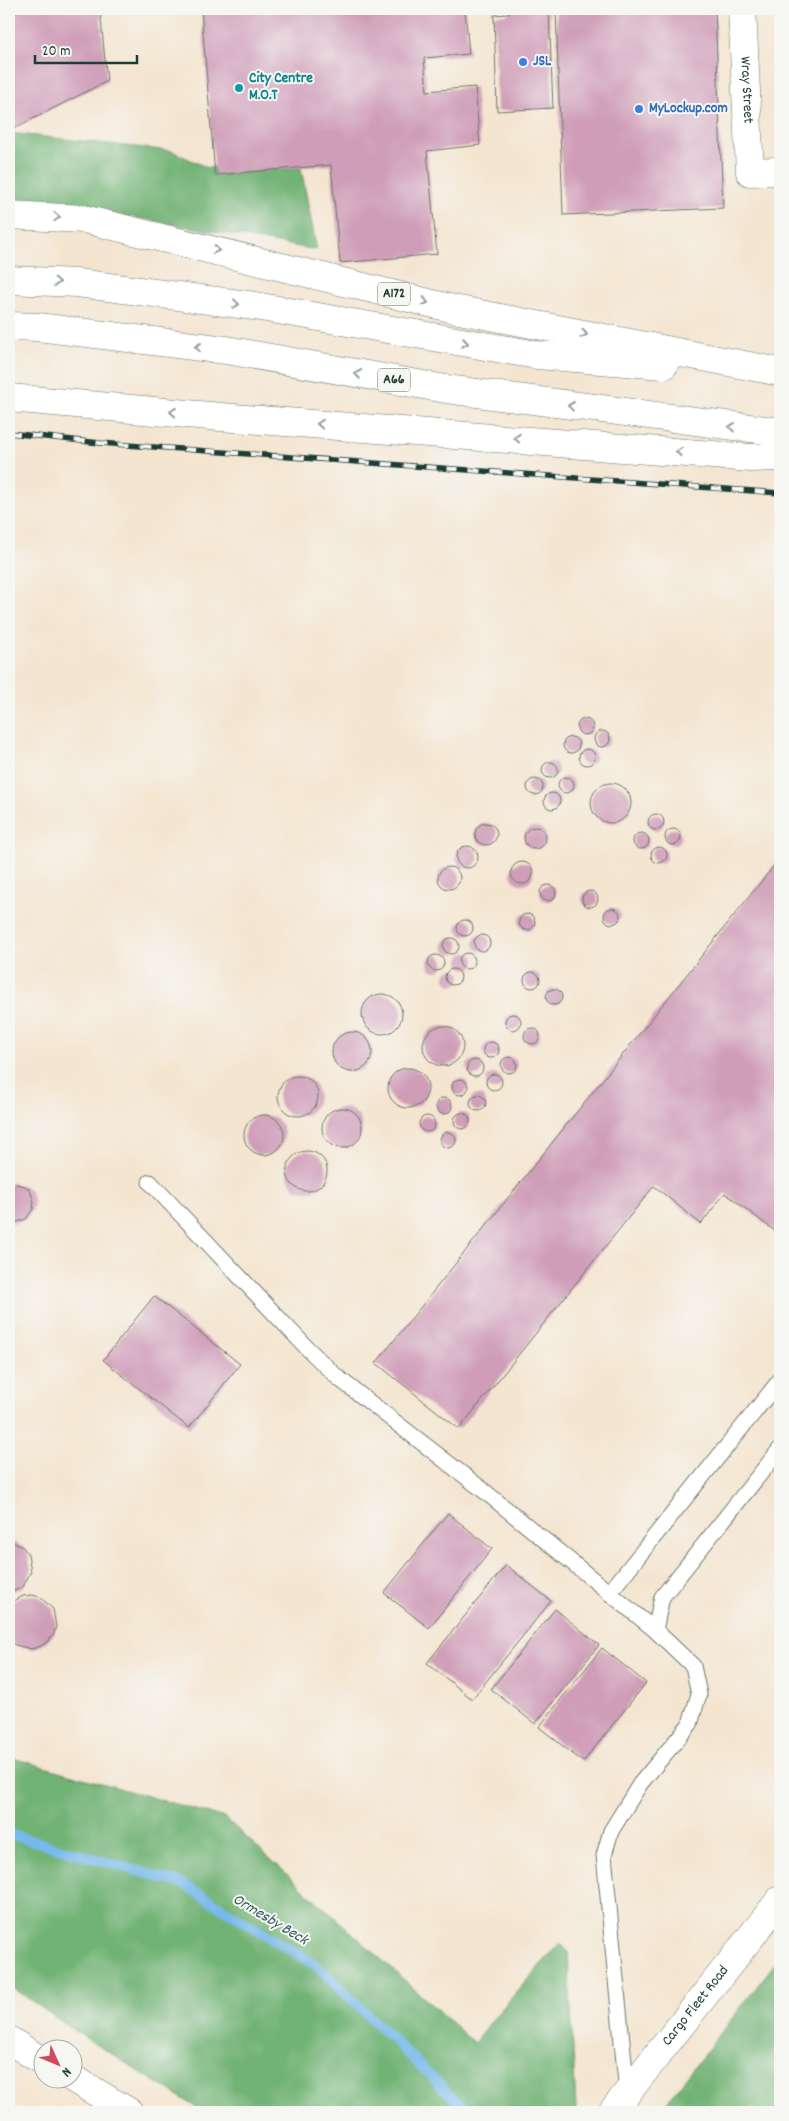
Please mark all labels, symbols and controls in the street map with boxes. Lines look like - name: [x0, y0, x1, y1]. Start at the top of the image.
- scale bar: [35, 32, 138, 64]
- text: 20 m: [42, 41, 70, 63]
- place label: JSL: [533, 51, 552, 73]
- marker: JSL: [517, 56, 529, 68]
- street label: Wray Street: [733, 56, 759, 124]
- place label: City Centre M.O.T: [249, 68, 313, 107]
- marker: City Centre M.O.T: [233, 82, 245, 94]
- place label: MyLockup.com: [649, 98, 728, 120]
- marker: MyLockup.com: [633, 103, 645, 115]
- one-way arrow: [54, 212, 62, 223]
- one-way arrow: [212, 244, 221, 255]
- one-way arrow: [54, 277, 62, 287]
- road number: A172: [378, 282, 410, 306]
- one-way arrow: [420, 296, 429, 307]
- one-way arrow: [232, 298, 240, 309]
- one-way arrow: [580, 328, 588, 339]
- one-way arrow: [461, 337, 470, 347]
- one-way arrow: [194, 342, 202, 353]
- road number: A66: [378, 368, 410, 392]
- one-way arrow: [354, 369, 363, 379]
- one-way arrow: [566, 401, 574, 412]
- one-way arrow: [168, 407, 176, 418]
- one-way arrow: [316, 419, 324, 430]
- one-way arrow: [728, 422, 736, 433]
- one-way arrow: [513, 433, 521, 444]
- one-way arrow: [675, 446, 683, 457]
- water label: Ormesby Beck: [228, 1888, 313, 1952]
- street label: Cargo Fleet Road: [657, 1961, 735, 2051]
- north arrow: [32, 2038, 82, 2088]
- text: N: [56, 2062, 76, 2081]

